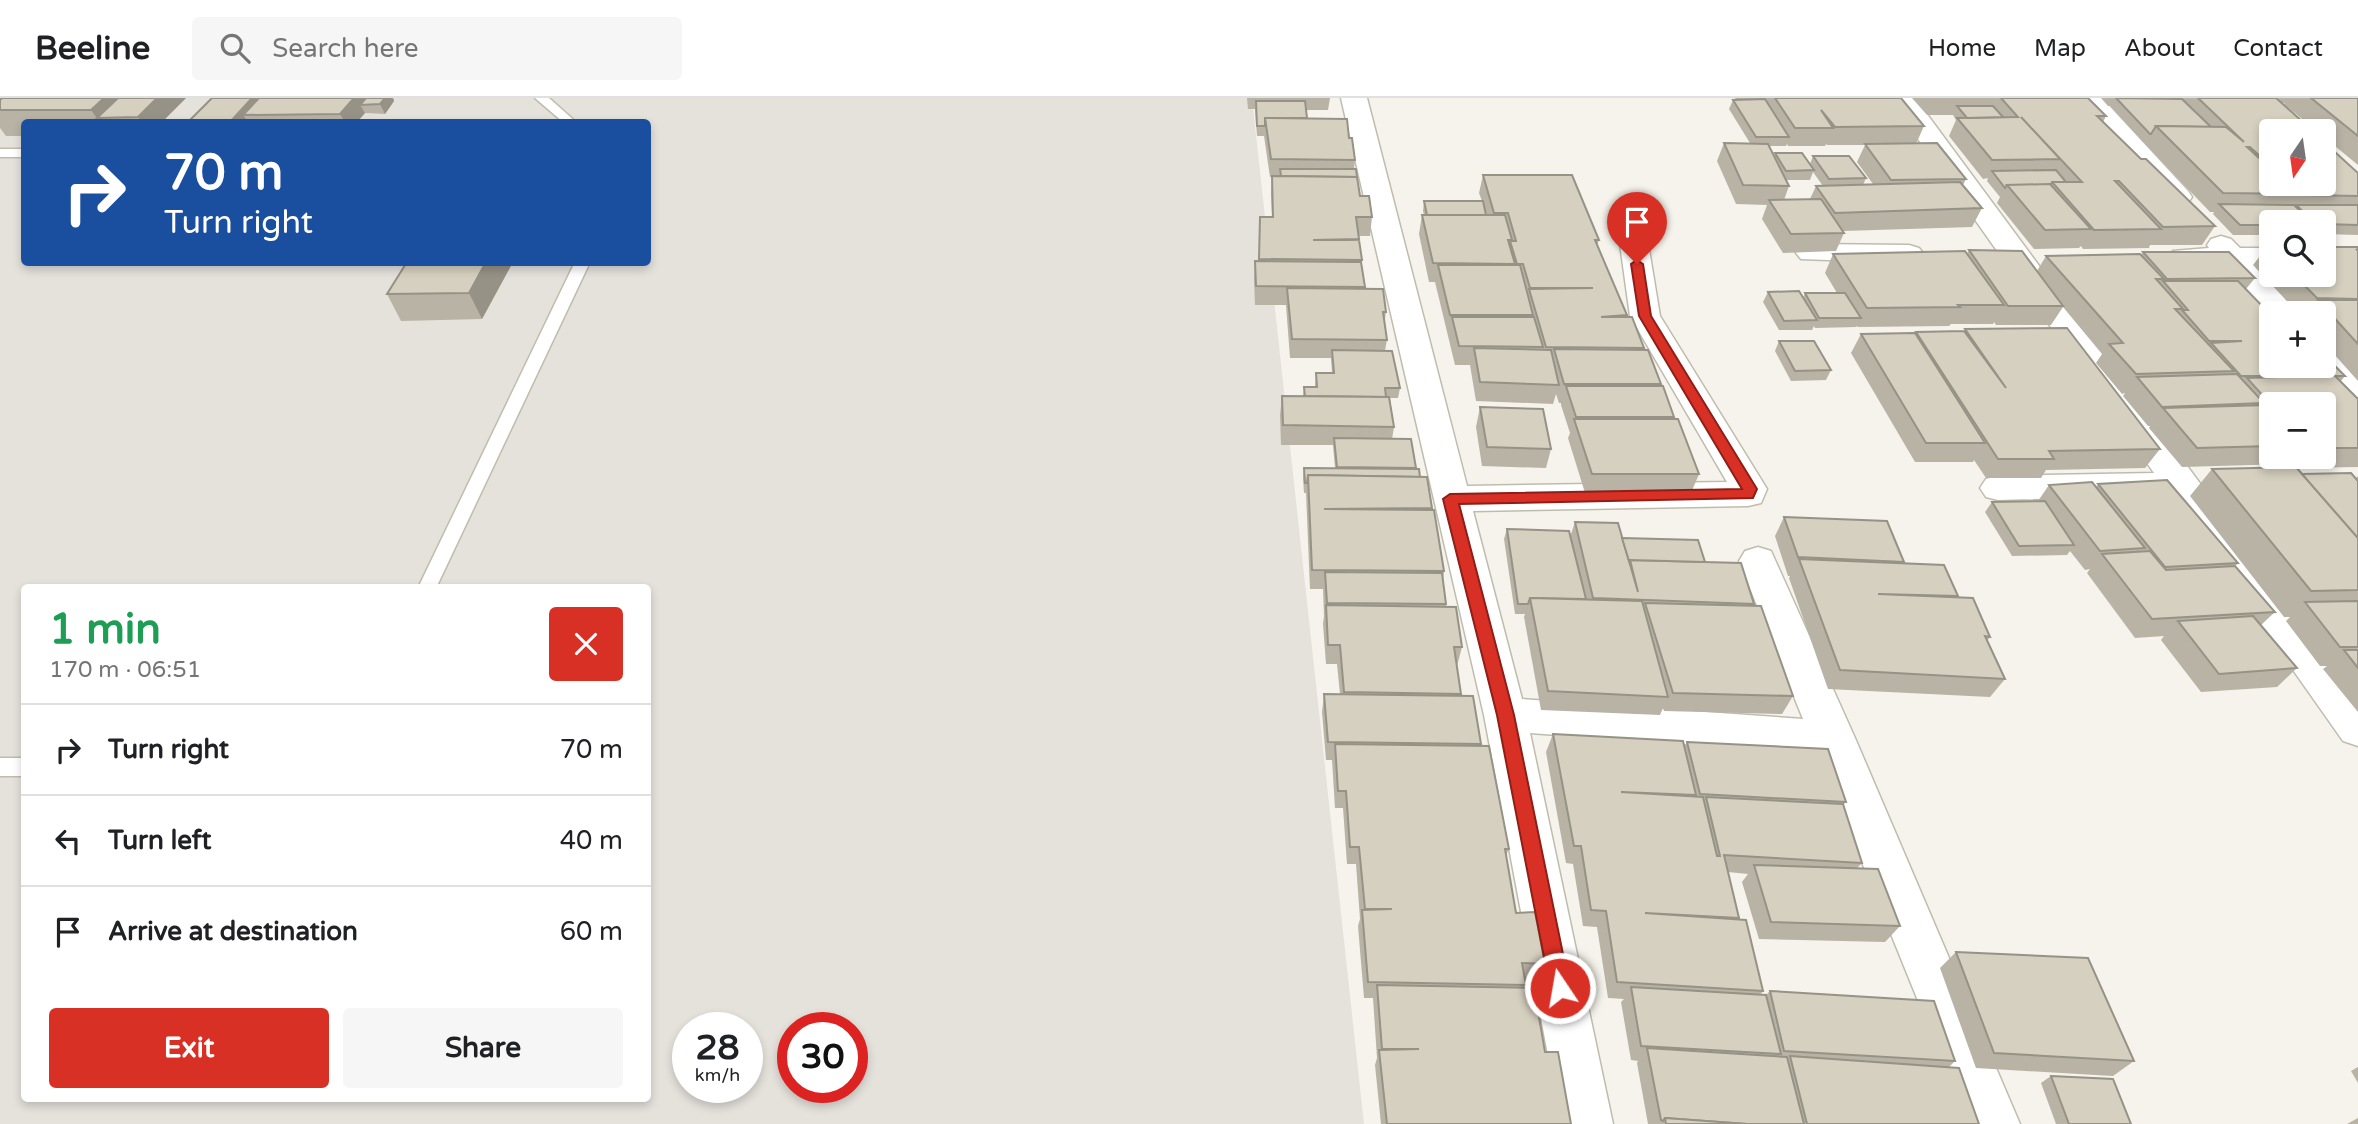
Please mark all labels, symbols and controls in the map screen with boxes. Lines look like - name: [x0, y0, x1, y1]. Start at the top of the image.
- search box: [192, 17, 682, 80]
- text: Beeline: [35, 29, 150, 68]
- icon: search: [216, 29, 254, 67]
- text: Search here: [272, 33, 418, 64]
- text: Home: [1928, 34, 1996, 63]
- text: Map: [2034, 34, 2086, 63]
- text: About: [2124, 34, 2195, 63]
- text: Contact: [2233, 34, 2323, 63]
- north arrow: [2259, 119, 2336, 196]
- map controls: [2259, 119, 2336, 469]
- text: 70 m: [164, 144, 283, 203]
- icon: right: [49, 147, 140, 238]
- pin: [1607, 192, 1667, 264]
- icon: arrive: [1618, 203, 1656, 241]
- text: Turn right: [164, 204, 313, 242]
- button: search: [2259, 210, 2336, 287]
- button: +: [2259, 301, 2336, 378]
- button: −: [2259, 392, 2336, 469]
- text: 1 min: [49, 604, 161, 655]
- button: close: [549, 607, 623, 681]
- text: 170 m · 06:51: [49, 656, 201, 684]
- icon: right: [49, 731, 87, 769]
- text: Turn right: [108, 734, 229, 765]
- text: 70 m: [560, 734, 623, 765]
- icon: left: [49, 822, 87, 860]
- text: Turn left: [108, 825, 211, 856]
- text: 40 m: [560, 825, 623, 856]
- icon: arrive: [49, 913, 87, 951]
- text: Arrive at destination: [108, 916, 358, 947]
- text: 60 m: [560, 916, 623, 947]
- position arrow: [1523, 951, 1597, 1025]
- button: Exit: [49, 1008, 329, 1088]
- button: Share: [343, 1008, 623, 1088]
- speed limit sign: 30: [777, 1012, 868, 1103]
- text: 28: [696, 1027, 739, 1069]
- text: km/h: [695, 1064, 740, 1086]

